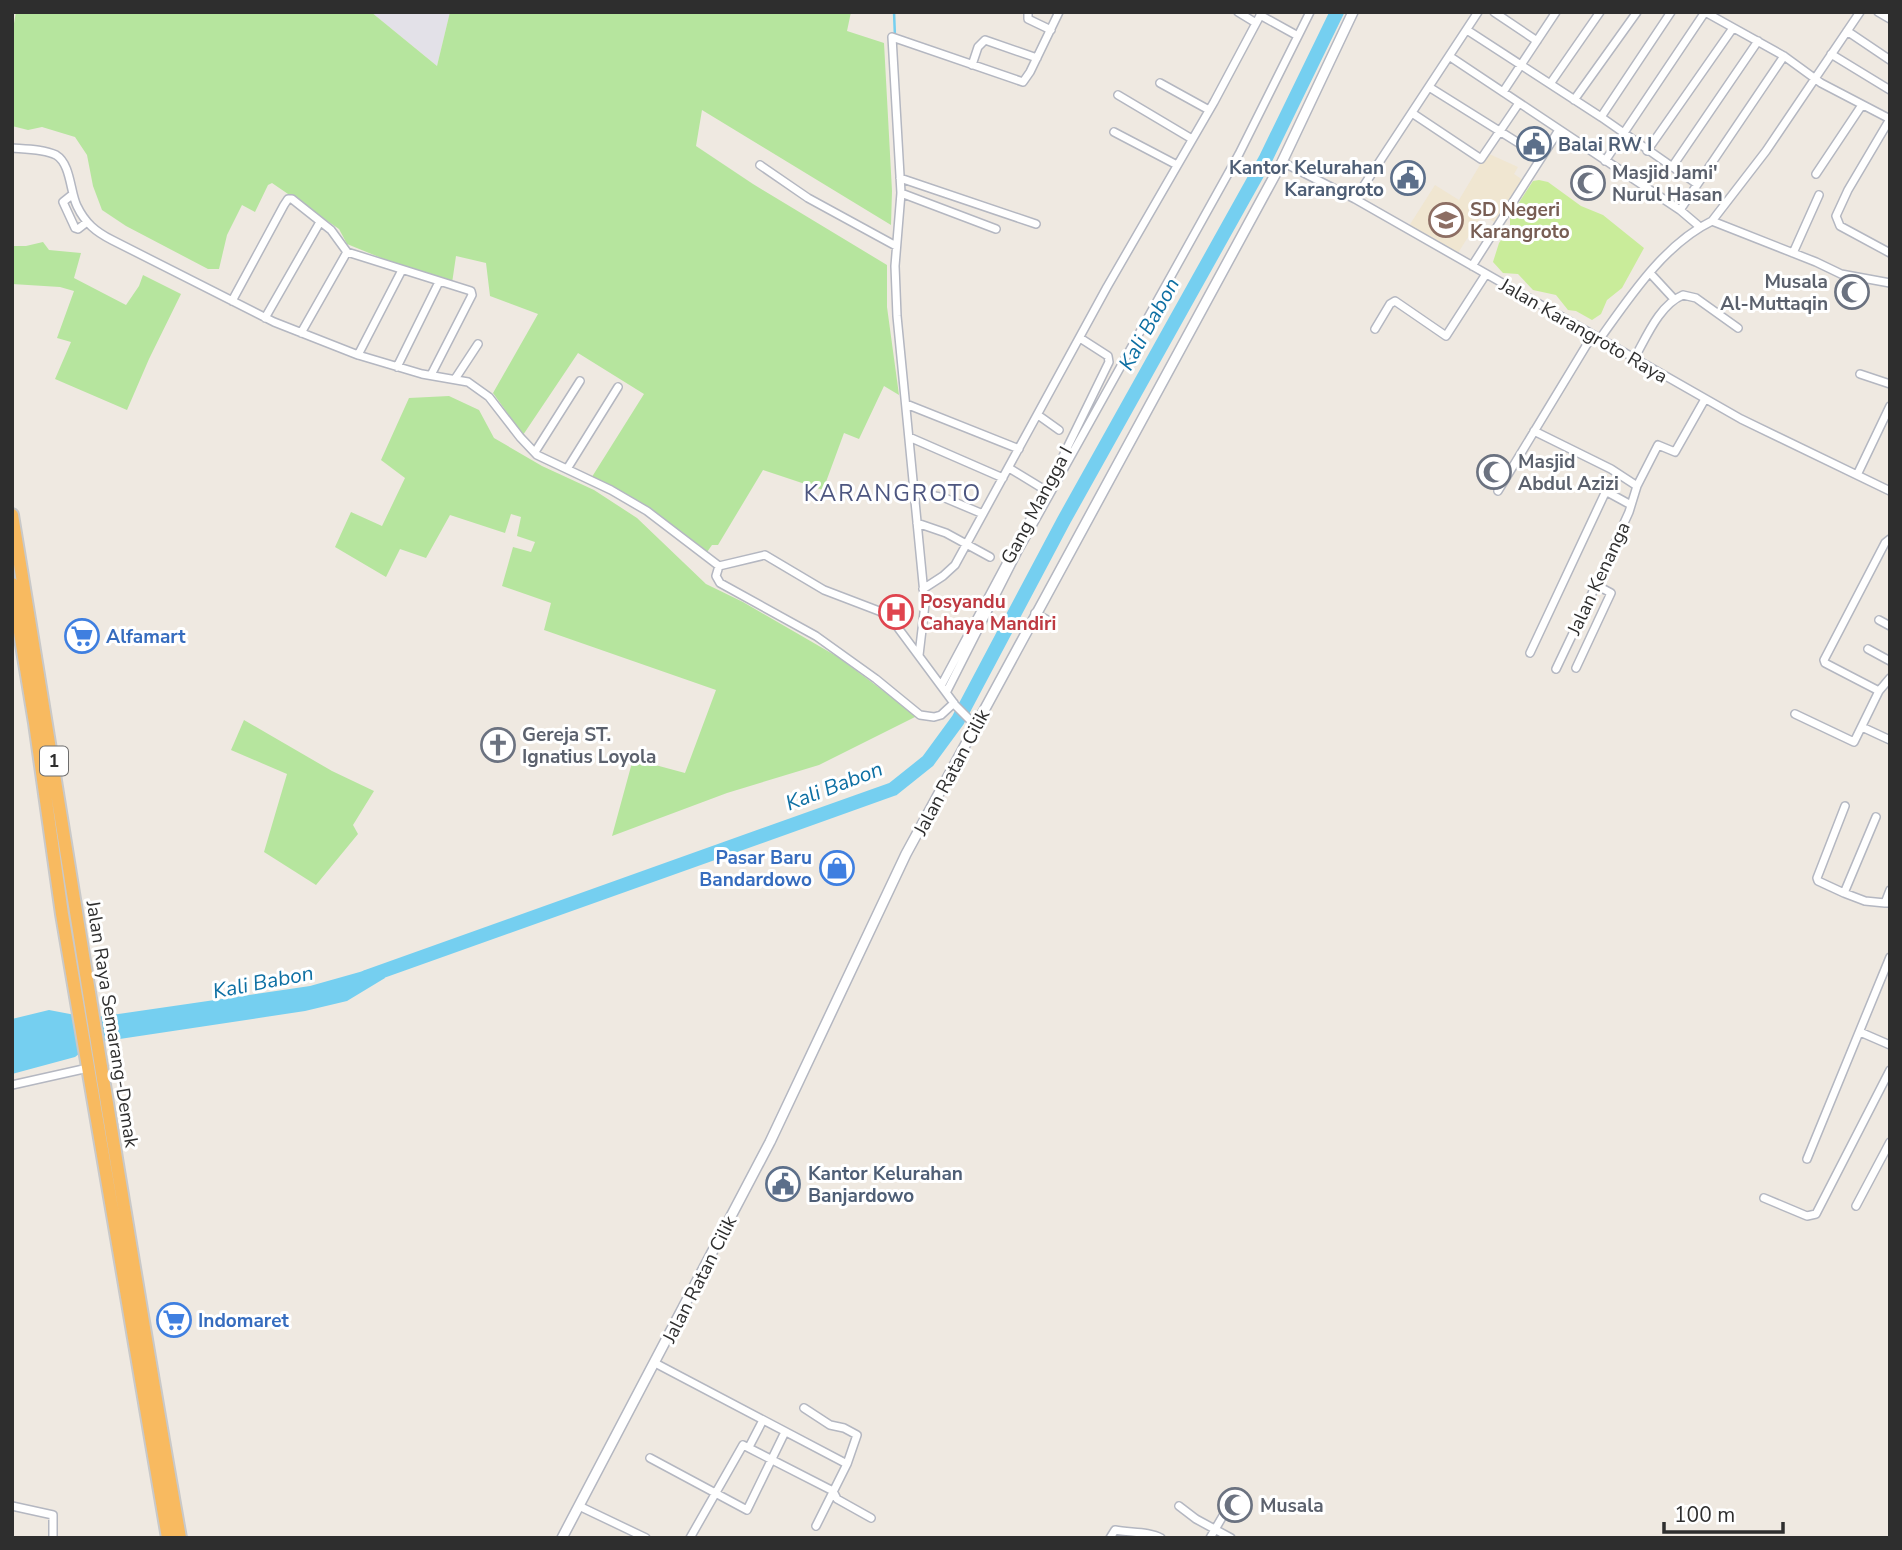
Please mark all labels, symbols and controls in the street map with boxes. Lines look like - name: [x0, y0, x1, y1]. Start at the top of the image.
- public building icon: Balai RW I: [1515, 125, 1553, 163]
- place label: Balai RW I: [1558, 132, 1652, 158]
- place label: Kantor Kelurahan Karangroto: [1229, 155, 1384, 203]
- public building icon: Kantor Kelurahan Karangroto: [1389, 159, 1427, 197]
- place label: Masjid Jami' Nurul Hasan: [1612, 160, 1723, 208]
- mosque icon: Masjid Jami' Nurul Hasan: [1569, 164, 1607, 202]
- place label: SD Negeri Karangroto: [1470, 197, 1570, 245]
- school or university icon: SD Negeri Karangroto: [1427, 201, 1465, 239]
- place label: Musala Al-Muttaqin: [1720, 269, 1828, 317]
- street label: Jalan Karangroto Raya: [1494, 272, 1672, 390]
- water label: Kali Babon: [1112, 273, 1186, 375]
- mosque icon: Musala Al-Muttaqin: [1833, 273, 1871, 311]
- street label: Gang Mangga I: [995, 442, 1079, 569]
- place label: Masjid Abdul Azizi: [1518, 449, 1619, 497]
- mosque icon: Masjid Abdul Azizi: [1475, 453, 1513, 491]
- district label: KARANGROTO: [804, 478, 982, 509]
- street label: Jalan Kenanga: [1561, 518, 1637, 640]
- place label: Posyandu Cahaya Mandiri: [920, 589, 1056, 637]
- hospital icon: Posyandu Cahaya Mandiri: [877, 593, 915, 631]
- supermarket icon: Alfamart: [63, 617, 101, 655]
- place label: Alfamart: [106, 624, 186, 650]
- street label: Jalan Ratan Cilik: [907, 704, 996, 841]
- place label: Gereja ST. Ignatius Loyola: [522, 722, 656, 770]
- church icon: Gereja ST. Ignatius Loyola: [479, 726, 517, 764]
- road number: 1: [40, 746, 68, 776]
- water label: Kali Babon: [781, 755, 887, 817]
- place label: Pasar Baru Bandardowo: [699, 845, 812, 893]
- shop icon: Pasar Baru Bandardowo: [818, 849, 856, 887]
- street label: Jalan Raya Semarang-Demak: [79, 898, 144, 1150]
- water label: Kali Babon: [210, 959, 316, 1005]
- place label: Kantor Kelurahan Banjardowo: [808, 1161, 963, 1209]
- public building icon: Kantor Kelurahan Banjardowo: [764, 1165, 802, 1203]
- street label: Jalan Ratan Cilik: [656, 1211, 743, 1348]
- supermarket icon: Indomaret: [155, 1301, 193, 1339]
- place label: Indomaret: [198, 1308, 289, 1334]
- mosque icon: Musala: [1216, 1486, 1254, 1524]
- scale bar: [1664, 1490, 1783, 1534]
- place label: Musala: [1260, 1493, 1324, 1519]
- text: 100 m: [1674, 1501, 1735, 1529]

